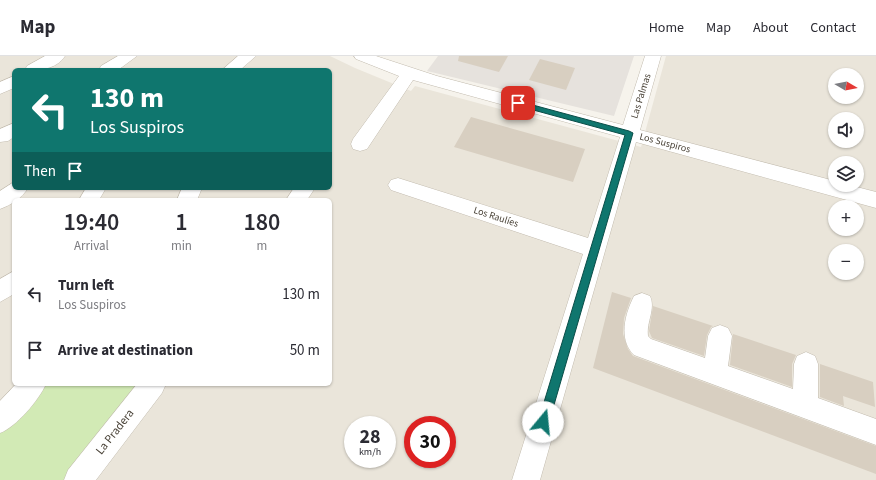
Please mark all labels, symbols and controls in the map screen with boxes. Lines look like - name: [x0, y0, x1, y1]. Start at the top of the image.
- text: Map: [20, 14, 55, 41]
- text: Home: [649, 18, 684, 38]
- text: Map: [706, 18, 731, 38]
- text: About: [753, 18, 788, 38]
- text: Contact: [810, 18, 856, 38]
- north arrow: [828, 68, 864, 104]
- map controls: [828, 68, 864, 280]
- street label: Las Palmas: [628, 72, 654, 120]
- text: 130 m: [90, 78, 164, 118]
- icon: left: [24, 84, 76, 136]
- pin: [501, 86, 535, 120]
- icon: arrive: [507, 92, 529, 114]
- button: sound: [828, 112, 864, 148]
- text: Los Suspiros: [90, 115, 184, 140]
- street label: Los Suspiros: [638, 129, 692, 157]
- button: layers: [828, 156, 864, 192]
- icon: arrive: [64, 160, 86, 182]
- text: Then: [24, 161, 56, 182]
- button: +: [828, 200, 864, 236]
- street label: Los Raulíes: [472, 203, 520, 231]
- text: 19:40: [64, 205, 119, 240]
- text: 1: [175, 205, 188, 240]
- text: 180: [244, 205, 280, 240]
- text: Arrival: [74, 237, 109, 255]
- text: min: [171, 237, 192, 255]
- text: m: [257, 237, 267, 255]
- button: −: [828, 244, 864, 280]
- text: Turn left: [58, 275, 114, 296]
- icon: left: [24, 283, 46, 305]
- text: 130 m: [282, 284, 320, 305]
- text: Los Suspiros: [58, 296, 126, 314]
- icon: arrive: [24, 339, 46, 361]
- text: Arrive at destination: [58, 340, 193, 361]
- text: 50 m: [290, 340, 320, 361]
- position arrow: [522, 401, 564, 443]
- street label: La Pradera: [92, 406, 138, 458]
- speed limit sign: 30: [404, 416, 456, 468]
- text: 28: [359, 423, 381, 451]
- text: km/h: [359, 445, 381, 459]

